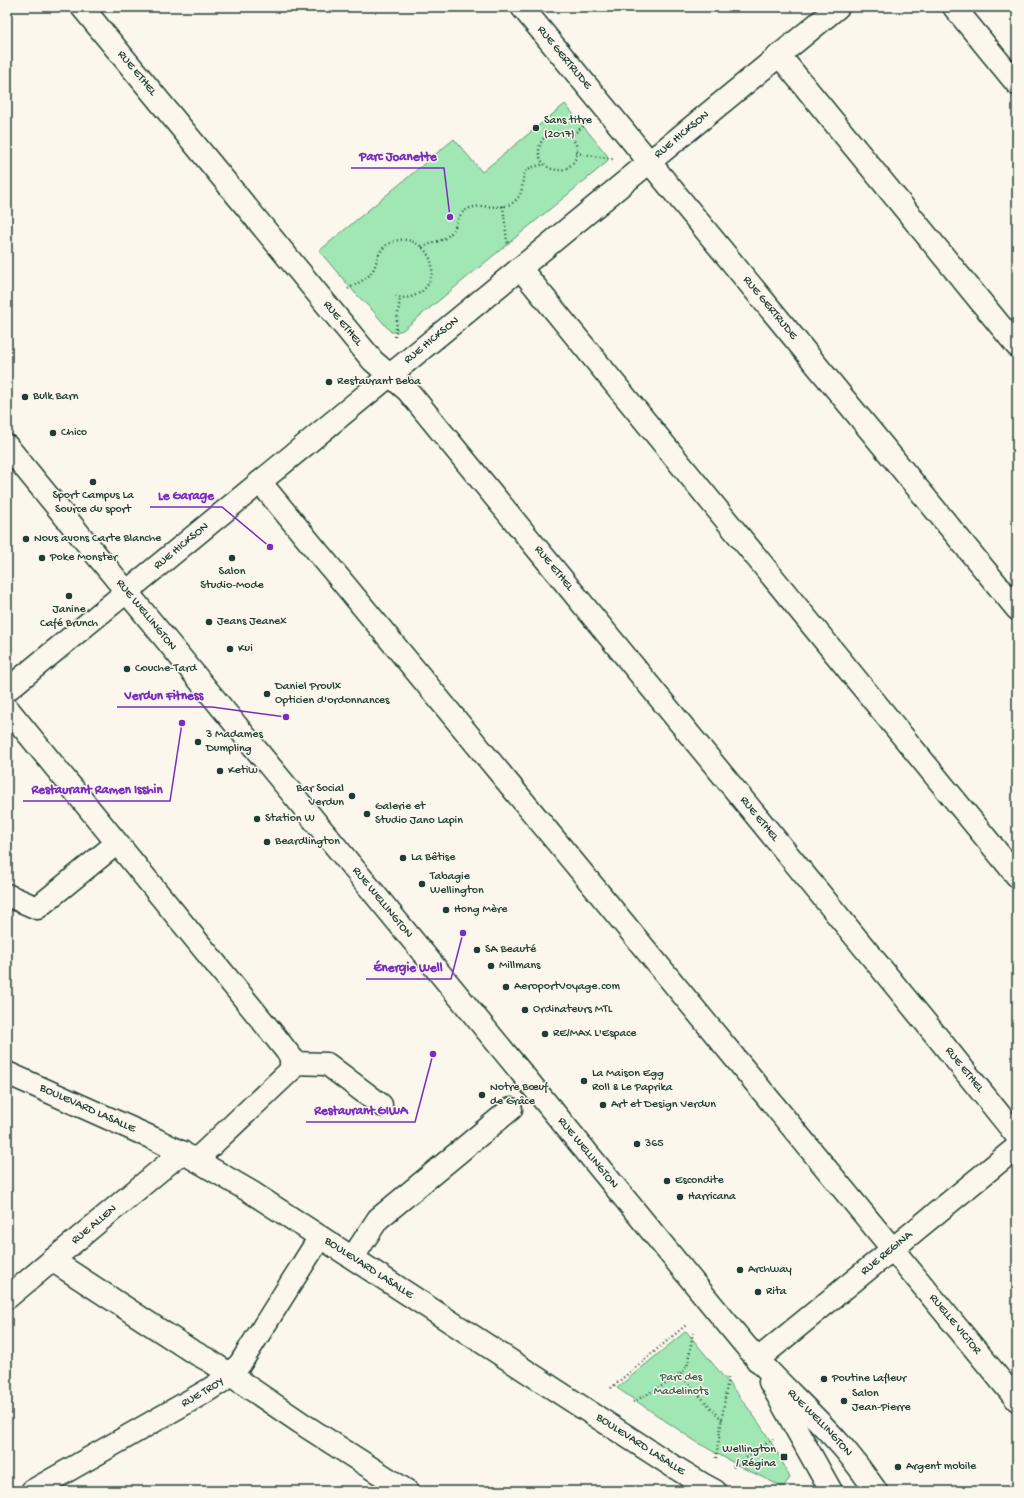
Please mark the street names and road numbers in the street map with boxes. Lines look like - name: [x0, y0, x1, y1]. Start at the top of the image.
- street label: RUE GERTRUDE: [534, 23, 594, 93]
- street label: RUE ETHEL: [114, 48, 160, 99]
- street label: RUE HICKSON: [652, 108, 713, 162]
- street label: RUE GERTRUDE: [739, 274, 800, 343]
- street label: RUE ETHEL: [320, 298, 365, 350]
- street label: RUE HICKSON: [402, 314, 462, 367]
- street label: RUE HICKSON: [151, 520, 212, 573]
- street label: RUE ETHEL: [531, 543, 577, 595]
- street label: RUE WELLINGTON: [113, 577, 179, 654]
- street label: RUE ETHEL: [736, 794, 782, 845]
- street label: RUE WELLINGTON: [349, 864, 415, 941]
- street label: RUE ETHEL: [941, 1044, 987, 1096]
- street label: BOULEVARD LASALLE: [36, 1081, 138, 1137]
- street label: RUE WELLINGTON: [554, 1115, 621, 1192]
- street label: RUE ALLEN: [69, 1202, 120, 1248]
- street label: RUE REGINA: [858, 1228, 916, 1279]
- street label: BOULEVARD LASALLE: [321, 1234, 416, 1303]
- street label: RUELLE VICTOR: [926, 1291, 984, 1358]
- street label: RUE TROY: [179, 1375, 227, 1411]
- street label: RUE WELLINGTON: [784, 1386, 855, 1460]
- street label: BOULEVARD LASALLE: [592, 1410, 688, 1479]

